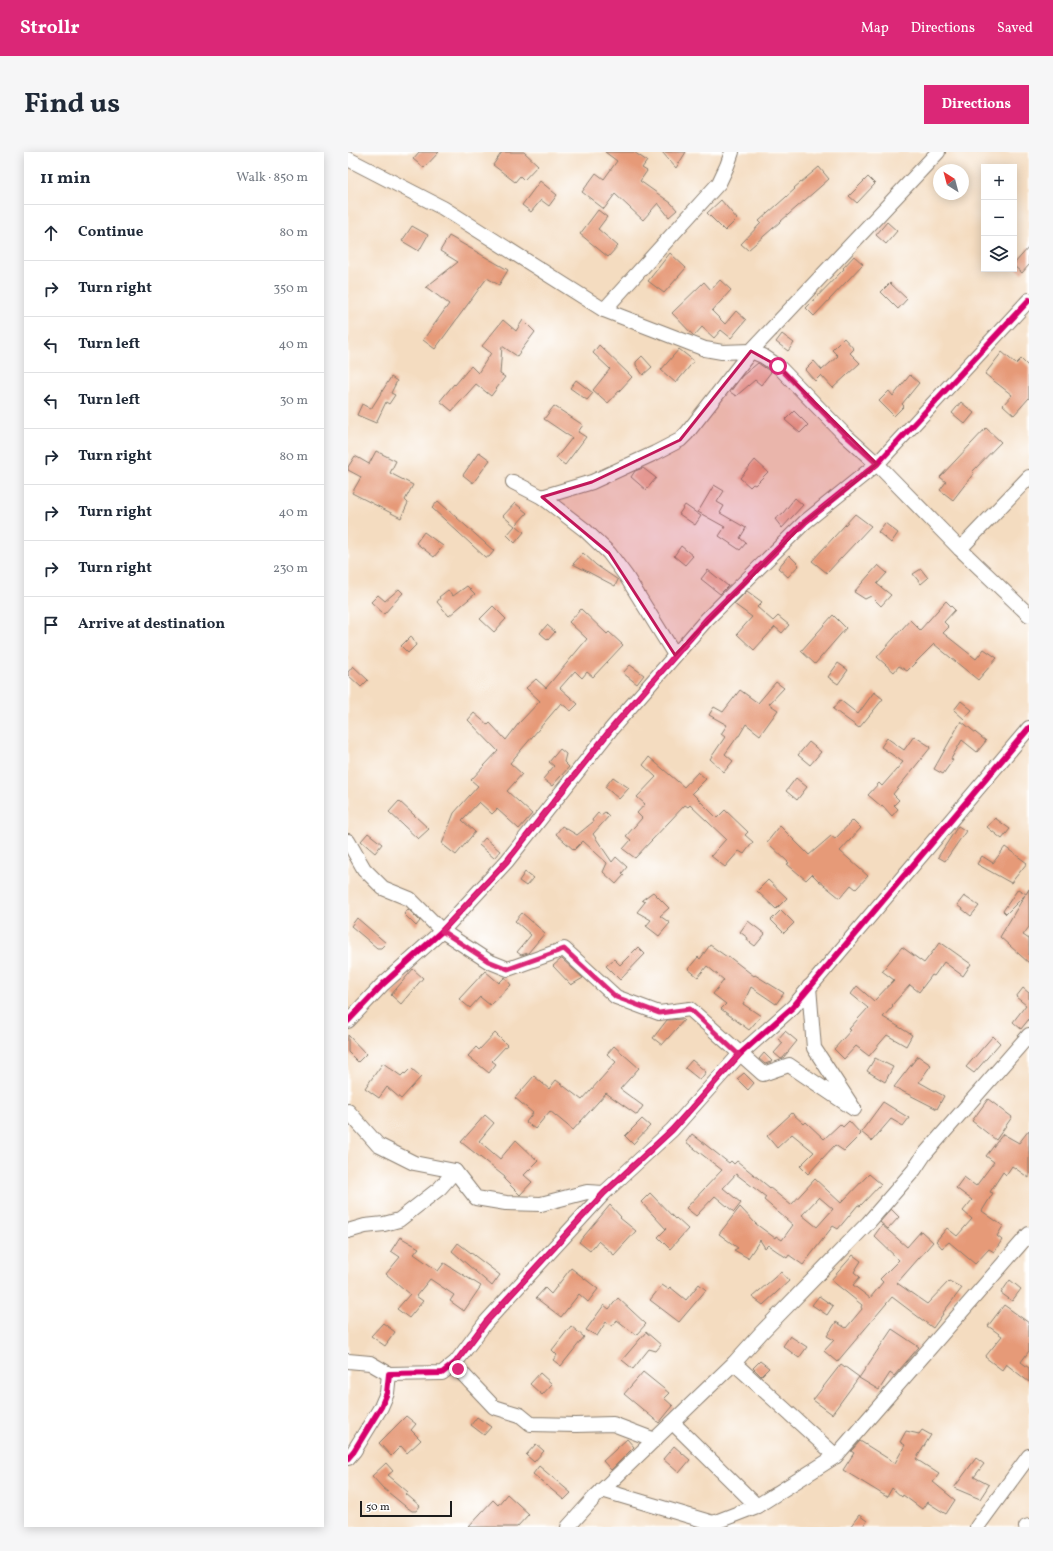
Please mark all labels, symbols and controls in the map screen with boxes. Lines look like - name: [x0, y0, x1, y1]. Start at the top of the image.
- text: Strollr: [20, 15, 80, 41]
- text: Map: [861, 19, 889, 38]
- text: Directions: [911, 19, 975, 38]
- text: Saved: [997, 19, 1033, 38]
- text: Find us: [24, 85, 120, 124]
- button: Directions: [924, 85, 1029, 124]
- north arrow: [933, 164, 969, 200]
- map controls: [981, 164, 1017, 272]
- button: +: [981, 164, 1017, 200]
- text: 11 min: [40, 167, 91, 190]
- text: Walk · 850 m: [236, 169, 308, 187]
- button: −: [981, 200, 1017, 236]
- icon: ahead: [40, 222, 62, 244]
- text: Continue: [78, 222, 143, 243]
- text: 80 m: [279, 224, 308, 242]
- button: layers: [981, 236, 1017, 272]
- icon: right: [40, 278, 62, 300]
- text: Turn right: [78, 278, 152, 299]
- text: 350 m: [273, 280, 308, 298]
- icon: left: [40, 334, 62, 356]
- text: Turn left: [78, 334, 140, 355]
- text: 40 m: [279, 336, 308, 354]
- route start: [769, 357, 787, 375]
- icon: left: [40, 390, 62, 412]
- text: Turn left: [78, 390, 140, 411]
- text: 30 m: [280, 392, 308, 410]
- icon: right: [40, 446, 62, 468]
- text: Turn right: [78, 446, 152, 467]
- text: 80 m: [279, 448, 308, 466]
- icon: right: [40, 502, 62, 524]
- text: Turn right: [78, 502, 152, 523]
- text: 40 m: [279, 504, 308, 522]
- icon: right: [40, 558, 62, 580]
- text: Turn right: [78, 558, 152, 579]
- text: 230 m: [273, 560, 308, 578]
- icon: arrive: [40, 614, 62, 636]
- text: Arrive at destination: [78, 614, 225, 635]
- route end: [449, 1360, 467, 1378]
- scale bar: [360, 1499, 452, 1518]
- text: 50 m: [366, 1500, 390, 1515]

